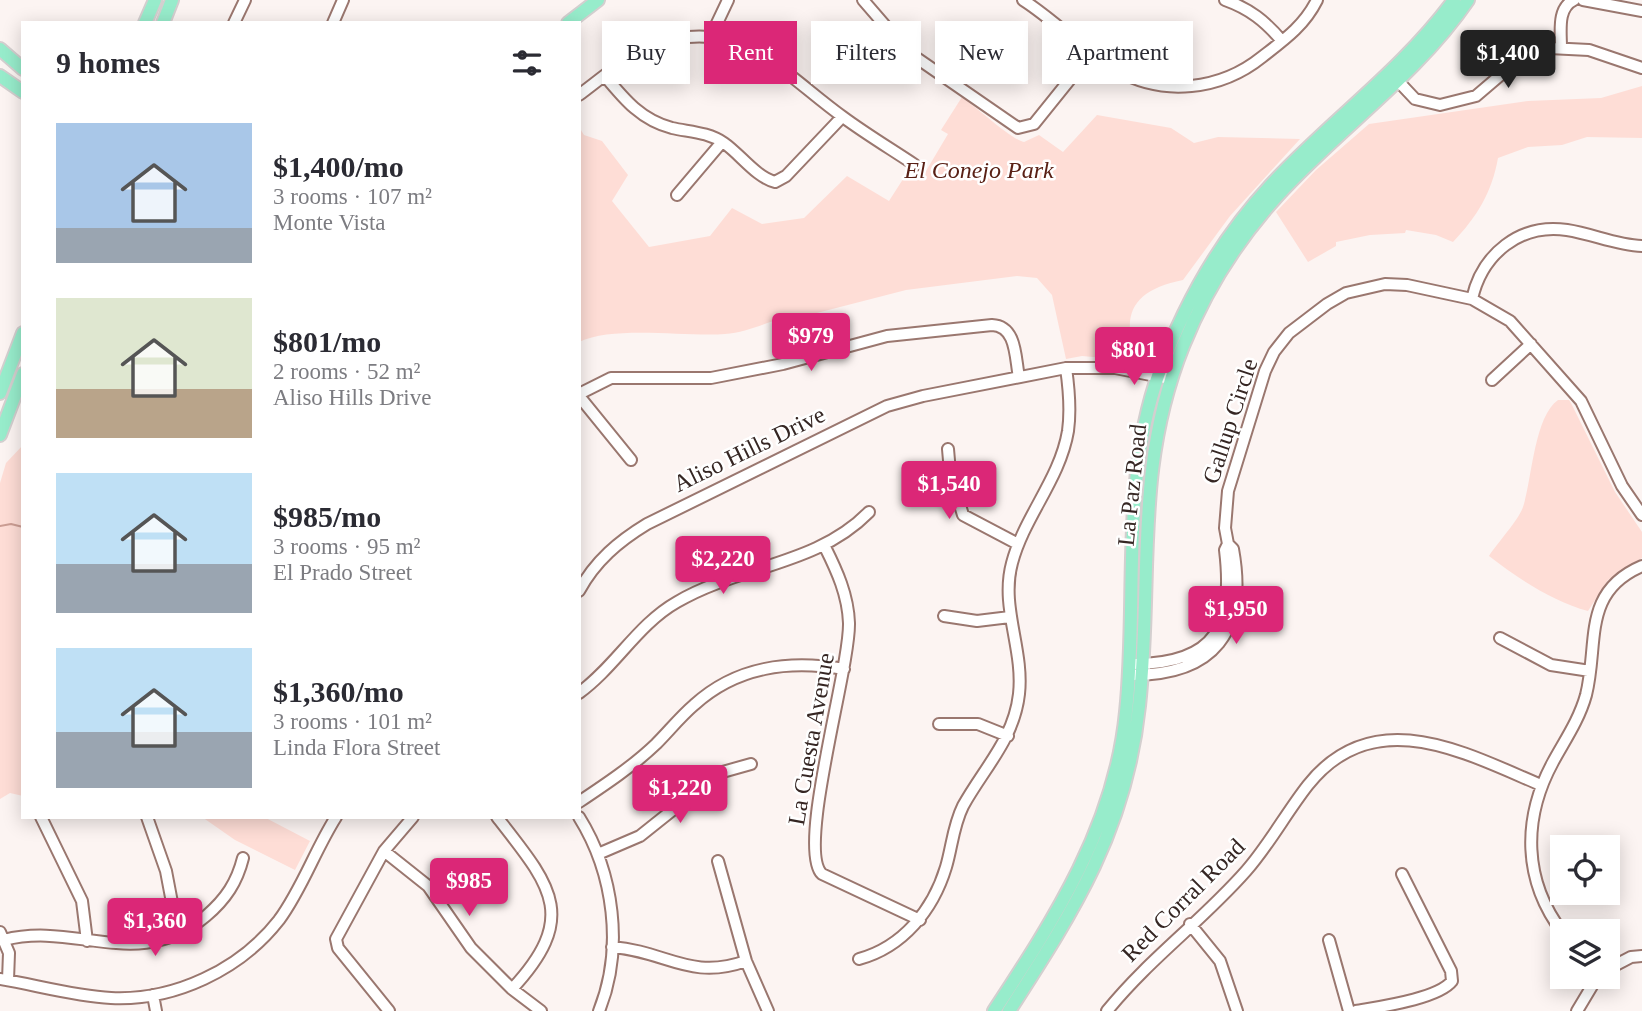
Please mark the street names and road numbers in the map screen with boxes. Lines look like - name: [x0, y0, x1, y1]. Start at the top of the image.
- street label: Gallup Circle: [1198, 355, 1262, 487]
- street label: Aliso Hills Drive: [669, 401, 829, 497]
- street label: La Paz Road: [1113, 423, 1151, 547]
- street label: La Cuesta Avenue: [783, 651, 839, 827]
- street label: Red Corral Road: [1116, 833, 1250, 967]

